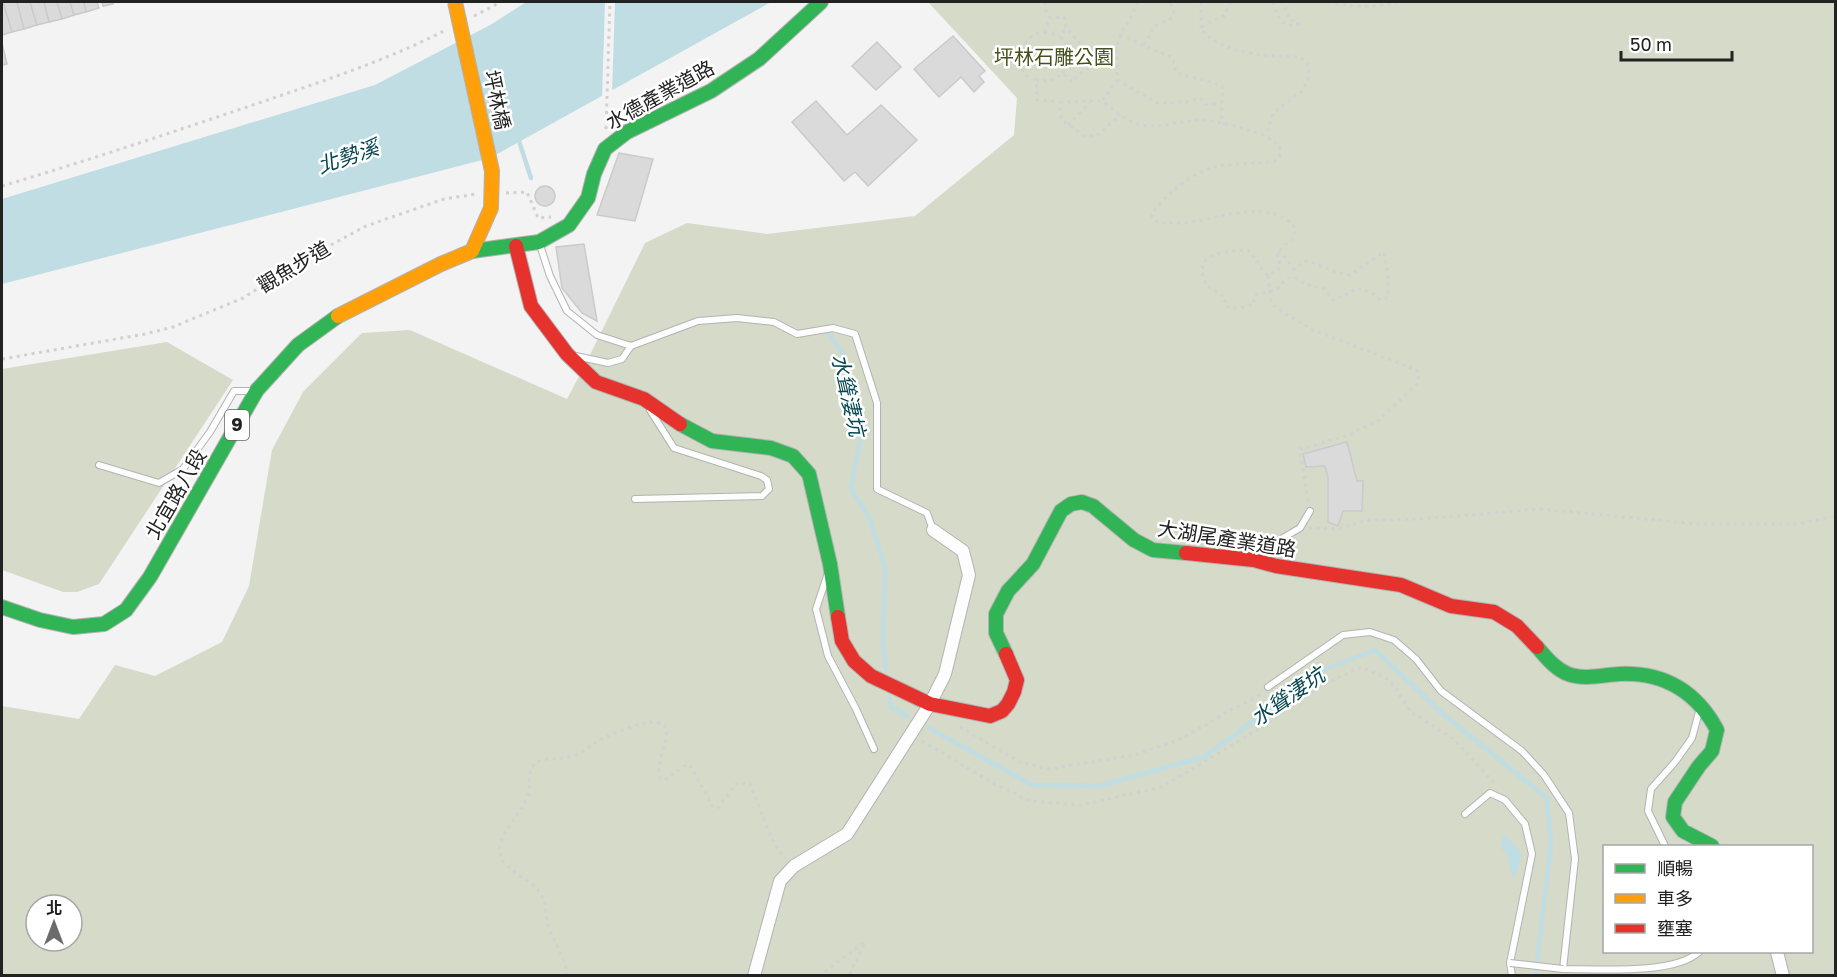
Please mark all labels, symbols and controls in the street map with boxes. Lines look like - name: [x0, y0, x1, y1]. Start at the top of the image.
- scale bar: [1621, 24, 1732, 62]
- text: 50 m: [1630, 33, 1672, 55]
- park label: 坪林石雕公園: [994, 44, 1114, 68]
- street label: 水德產業道路: [601, 55, 718, 134]
- street label: 坪林橋: [480, 68, 516, 132]
- water label: 北勢溪: [314, 133, 385, 179]
- street label: 觀魚步道: [253, 235, 334, 297]
- water label: 水聳淒坑: [827, 351, 872, 442]
- road number: 9: [225, 410, 249, 440]
- street label: 北宜路八段: [140, 444, 211, 543]
- street label: 大湖尾產業道路: [1156, 515, 1298, 561]
- water label: 水聳淒坑: [1246, 660, 1332, 731]
- legend: [1603, 845, 1813, 953]
- text: 順暢: [1657, 857, 1693, 879]
- text: 車多: [1657, 887, 1693, 909]
- north arrow: [24, 893, 84, 953]
- text: 北: [46, 898, 62, 918]
- text: 壅塞: [1657, 917, 1693, 939]

